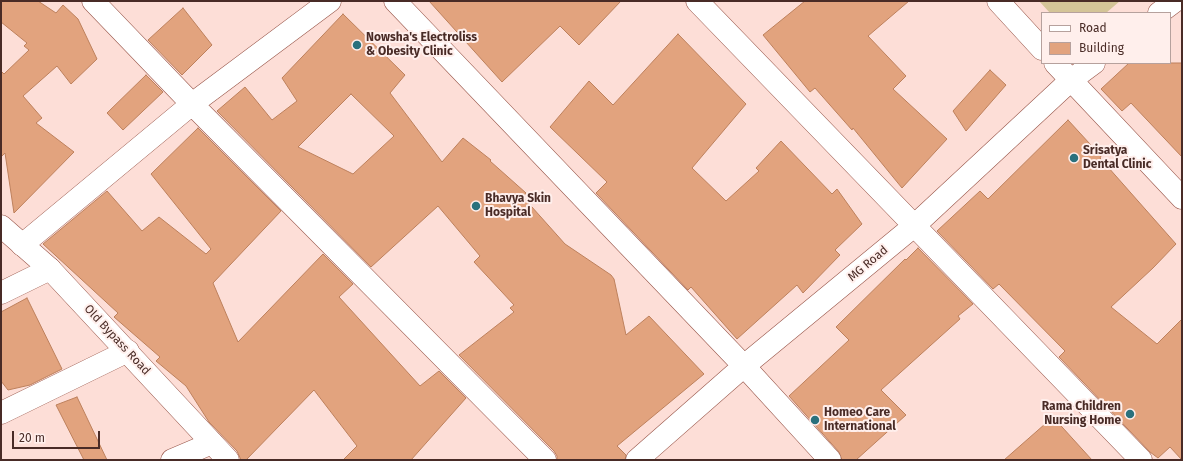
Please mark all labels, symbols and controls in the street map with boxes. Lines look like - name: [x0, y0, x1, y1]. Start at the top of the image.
- legend: [1041, 12, 1171, 64]
- text: Road: [1079, 21, 1107, 35]
- place label: Nowsha's Electroliss & Obesity Clinic: [366, 31, 477, 59]
- marker: Nowsha's Electroliss & Obesity Clinic: [351, 39, 363, 51]
- text: Building: [1079, 41, 1124, 55]
- place label: Srisatya Dental Clinic: [1083, 144, 1151, 172]
- marker: Srisatya Dental Clinic: [1068, 152, 1080, 164]
- place label: Bhavya Skin Hospital: [485, 192, 551, 220]
- marker: Bhavya Skin Hospital: [470, 200, 482, 212]
- street label: MG Road: [845, 243, 891, 285]
- street label: Old Bypass Road: [81, 302, 153, 378]
- place label: Rama Children Nursing Home: [1042, 400, 1121, 428]
- place label: Homeo Care International: [824, 406, 896, 434]
- marker: Rama Children Nursing Home: [1124, 408, 1136, 420]
- marker: Homeo Care International: [809, 414, 821, 426]
- scale bar: [14, 423, 102, 449]
- text: 20 m: [19, 431, 45, 445]

